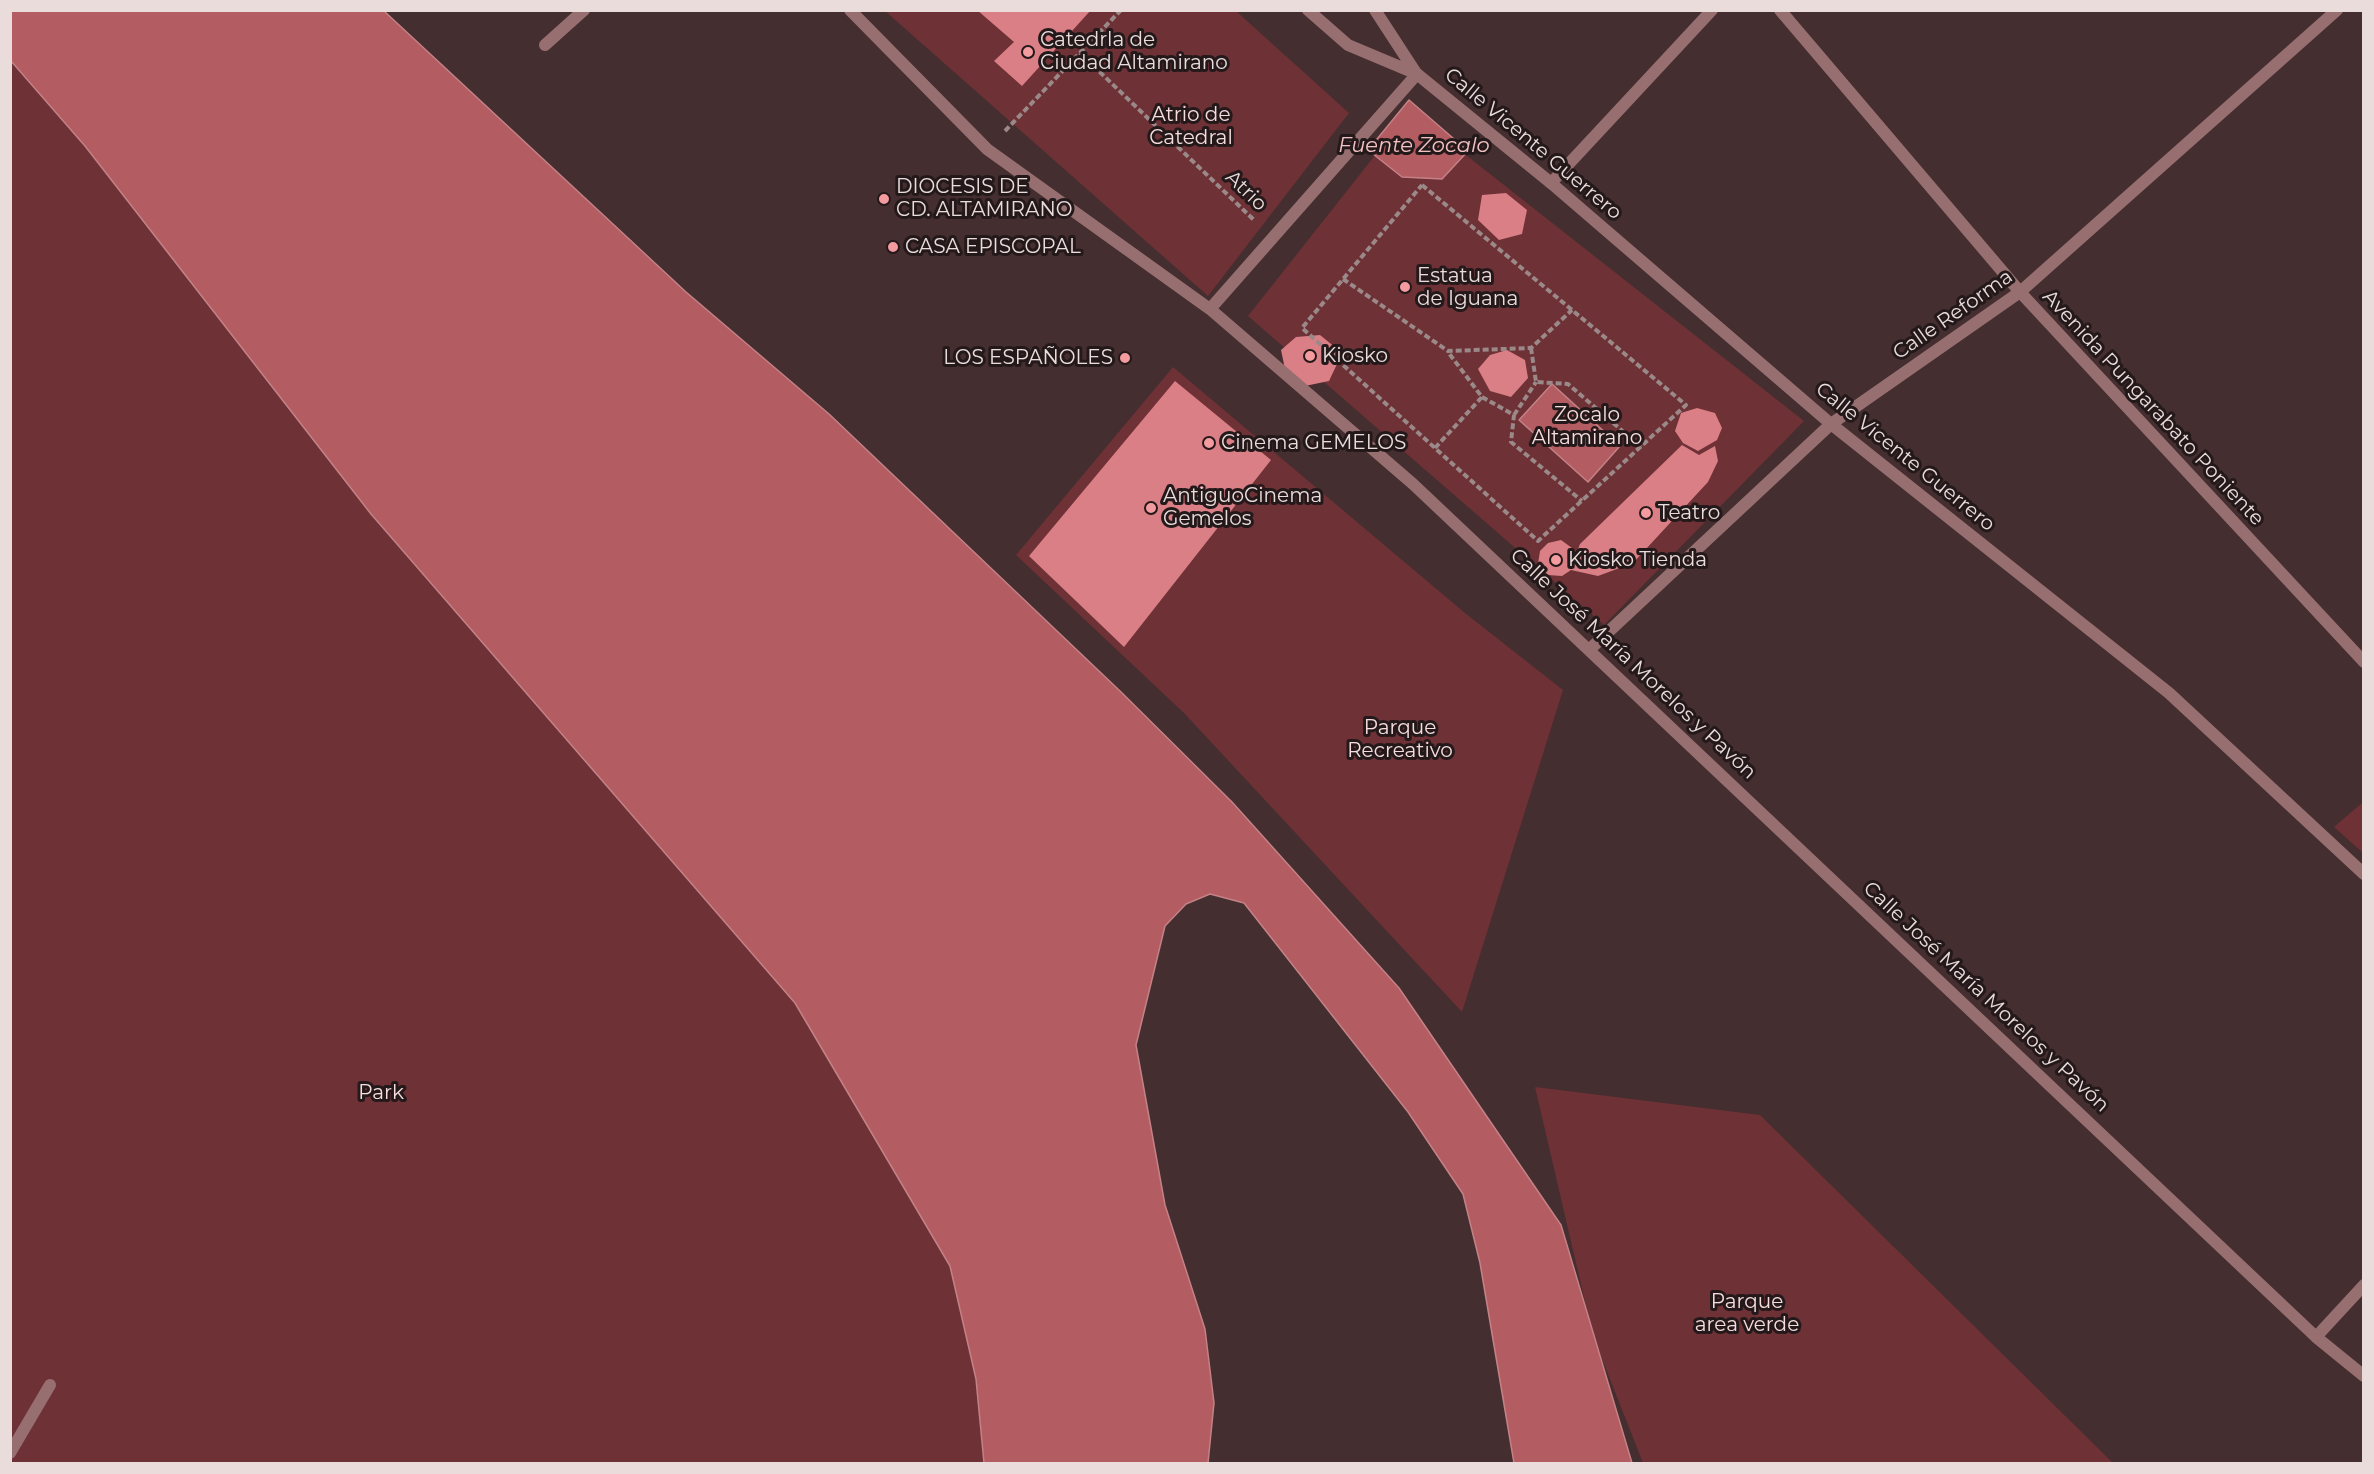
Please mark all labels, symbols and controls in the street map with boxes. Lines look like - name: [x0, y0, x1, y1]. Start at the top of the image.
- place label: Catedrla de Ciudad Altamirano: [1040, 28, 1228, 75]
- marker: Catedrla de Ciudad Altamirano: [1021, 45, 1035, 59]
- street label: Calle Vicente Guerrero: [1440, 63, 1626, 225]
- park label: Atrio de Catedral: [1149, 103, 1233, 150]
- water label: Fuente Zocalo: [1338, 133, 1490, 159]
- street label: Atrio: [1220, 166, 1272, 216]
- place label: DIOCESIS DE CD. ALTAMIRANO: [896, 175, 1072, 222]
- marker: DIOCESIS DE CD. ALTAMIRANO: [877, 192, 891, 206]
- place label: CASA EPISCOPAL: [905, 235, 1081, 259]
- marker: CASA EPISCOPAL: [886, 240, 900, 254]
- place label: Estatua de Iguana: [1417, 264, 1518, 311]
- street label: Calle Reforma: [1889, 265, 2017, 365]
- marker: Estatua de Iguana: [1398, 280, 1412, 294]
- street label: Avenida Pungarabato Poniente: [2037, 285, 2269, 531]
- place label: Kiosko: [1322, 344, 1388, 368]
- place label: LOS ESPAÑOLES: [943, 346, 1113, 370]
- marker: Kiosko: [1303, 349, 1317, 363]
- marker: LOS ESPAÑOLES: [1118, 351, 1132, 365]
- street label: Calle Vicente Guerrero: [1811, 377, 1999, 537]
- park label: Zocalo Altamirano: [1532, 403, 1642, 450]
- place label: Cinema GEMELOS: [1221, 431, 1406, 455]
- marker: Cinema GEMELOS: [1202, 436, 1216, 450]
- place label: AntiguoCinema Gemelos: [1163, 484, 1322, 531]
- marker: AntiguoCinema Gemelos: [1144, 501, 1158, 515]
- place label: Teatro: [1658, 501, 1720, 525]
- marker: Teatro: [1639, 506, 1653, 520]
- street label: Calle José María Morelos y Pavón: [1505, 544, 1761, 784]
- place label: Kiosko Tienda: [1568, 548, 1707, 572]
- marker: Kiosko Tienda: [1549, 553, 1563, 567]
- park label: Parque Recreativo: [1347, 716, 1453, 763]
- street label: Calle José María Morelos y Pavón: [1858, 877, 2114, 1117]
- park label: Park: [358, 1081, 404, 1105]
- park label: Parque area verde: [1695, 1290, 1799, 1337]

